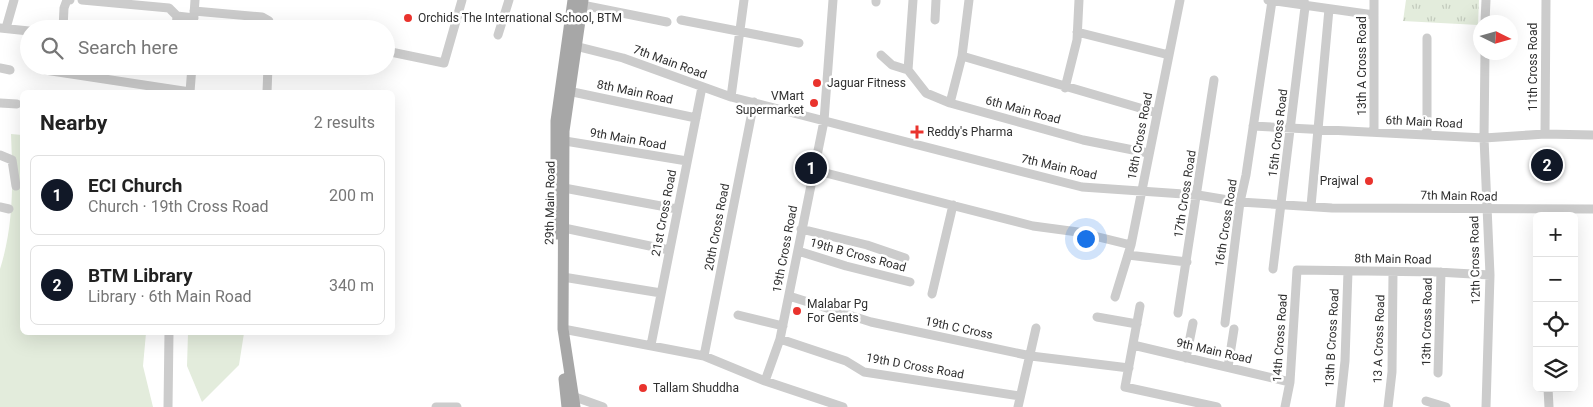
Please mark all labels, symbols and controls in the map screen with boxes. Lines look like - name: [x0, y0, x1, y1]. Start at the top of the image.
- place label: Orchids The International School, BTM: [418, 11, 622, 25]
- marker: Orchids The International School, BTM: [402, 12, 414, 24]
- north arrow: [1473, 15, 1518, 60]
- street label: 13th A Cross Road: [1355, 16, 1369, 116]
- search box: [20, 20, 395, 75]
- street label: 11th Cross Road: [1526, 23, 1540, 111]
- icon: search: [38, 34, 66, 62]
- text: Search here: [78, 36, 178, 59]
- street label: 7th Main Road: [631, 42, 709, 82]
- place label: Jaguar Fitness: [827, 76, 906, 90]
- street label: 8th Main Road: [596, 77, 674, 107]
- marker: Jaguar Fitness: [811, 77, 823, 89]
- street label: 15th Cross Road: [1266, 88, 1290, 178]
- place label: VMart Supermarket: [736, 89, 804, 117]
- street label: 18th Cross Road: [1125, 91, 1155, 181]
- street label: 6th Main Road: [984, 93, 1062, 127]
- marker: VMart Supermarket: [808, 97, 820, 109]
- text: Nearby: [40, 111, 107, 135]
- text: 2 results: [314, 113, 375, 132]
- street label: 6th Main Road: [1385, 113, 1463, 131]
- street label: 9th Main Road: [589, 125, 667, 153]
- place label: Reddy's Pharma: [927, 125, 1013, 139]
- marker: Reddy's Pharma: [911, 126, 923, 138]
- pin: 2: [1531, 146, 1563, 184]
- pin: 1: [795, 149, 827, 187]
- street label: 17th Cross Road: [1171, 149, 1199, 239]
- street label: 7th Main Road: [1020, 151, 1098, 183]
- street label: 29th Main Road: [542, 161, 558, 245]
- street label: 21st Cross Road: [649, 168, 679, 258]
- text: ECI Church: [88, 174, 182, 197]
- place label: Prajwal: [1320, 174, 1359, 188]
- marker: Prajwal: [1363, 175, 1375, 187]
- street label: 16th Cross Road: [1212, 178, 1240, 268]
- street label: 20th Cross Road: [702, 182, 732, 272]
- text: 1: [52, 186, 62, 205]
- text: 200 m: [329, 186, 374, 205]
- street label: 7th Main Road: [1420, 188, 1498, 204]
- text: Church · 19th Cross Road: [88, 197, 269, 216]
- street label: 19th Cross Road: [770, 204, 800, 294]
- map controls: [1533, 212, 1578, 392]
- button: +: [1533, 212, 1578, 257]
- street label: 12th Cross Road: [1467, 216, 1483, 304]
- your location: [1073, 226, 1099, 252]
- street label: 19th B Cross Road: [808, 235, 908, 275]
- street label: 8th Main Road: [1354, 251, 1432, 267]
- button: −: [1533, 257, 1578, 302]
- text: BTM Library: [88, 264, 193, 287]
- text: 2: [52, 276, 62, 295]
- text: 340 m: [329, 276, 374, 295]
- street label: 13th Cross Road: [1419, 278, 1435, 366]
- text: Library · 6th Main Road: [88, 287, 252, 306]
- street label: 13th B Cross Road: [1322, 288, 1342, 388]
- street label: 14th Cross Road: [1270, 293, 1290, 383]
- street label: 13 A Cross Road: [1370, 294, 1388, 384]
- place label: Malabar Pg For Gents: [807, 297, 868, 325]
- button: locate: [1533, 302, 1578, 347]
- marker: Malabar Pg For Gents: [791, 305, 803, 317]
- street label: 19th C Cross: [924, 314, 994, 342]
- street label: 9th Main Road: [1175, 335, 1253, 367]
- button: layers: [1533, 347, 1578, 392]
- street label: 19th D Cross Road: [865, 350, 965, 382]
- place label: Tallam Shuddha: [653, 381, 739, 395]
- marker: Tallam Shuddha: [637, 382, 649, 394]

